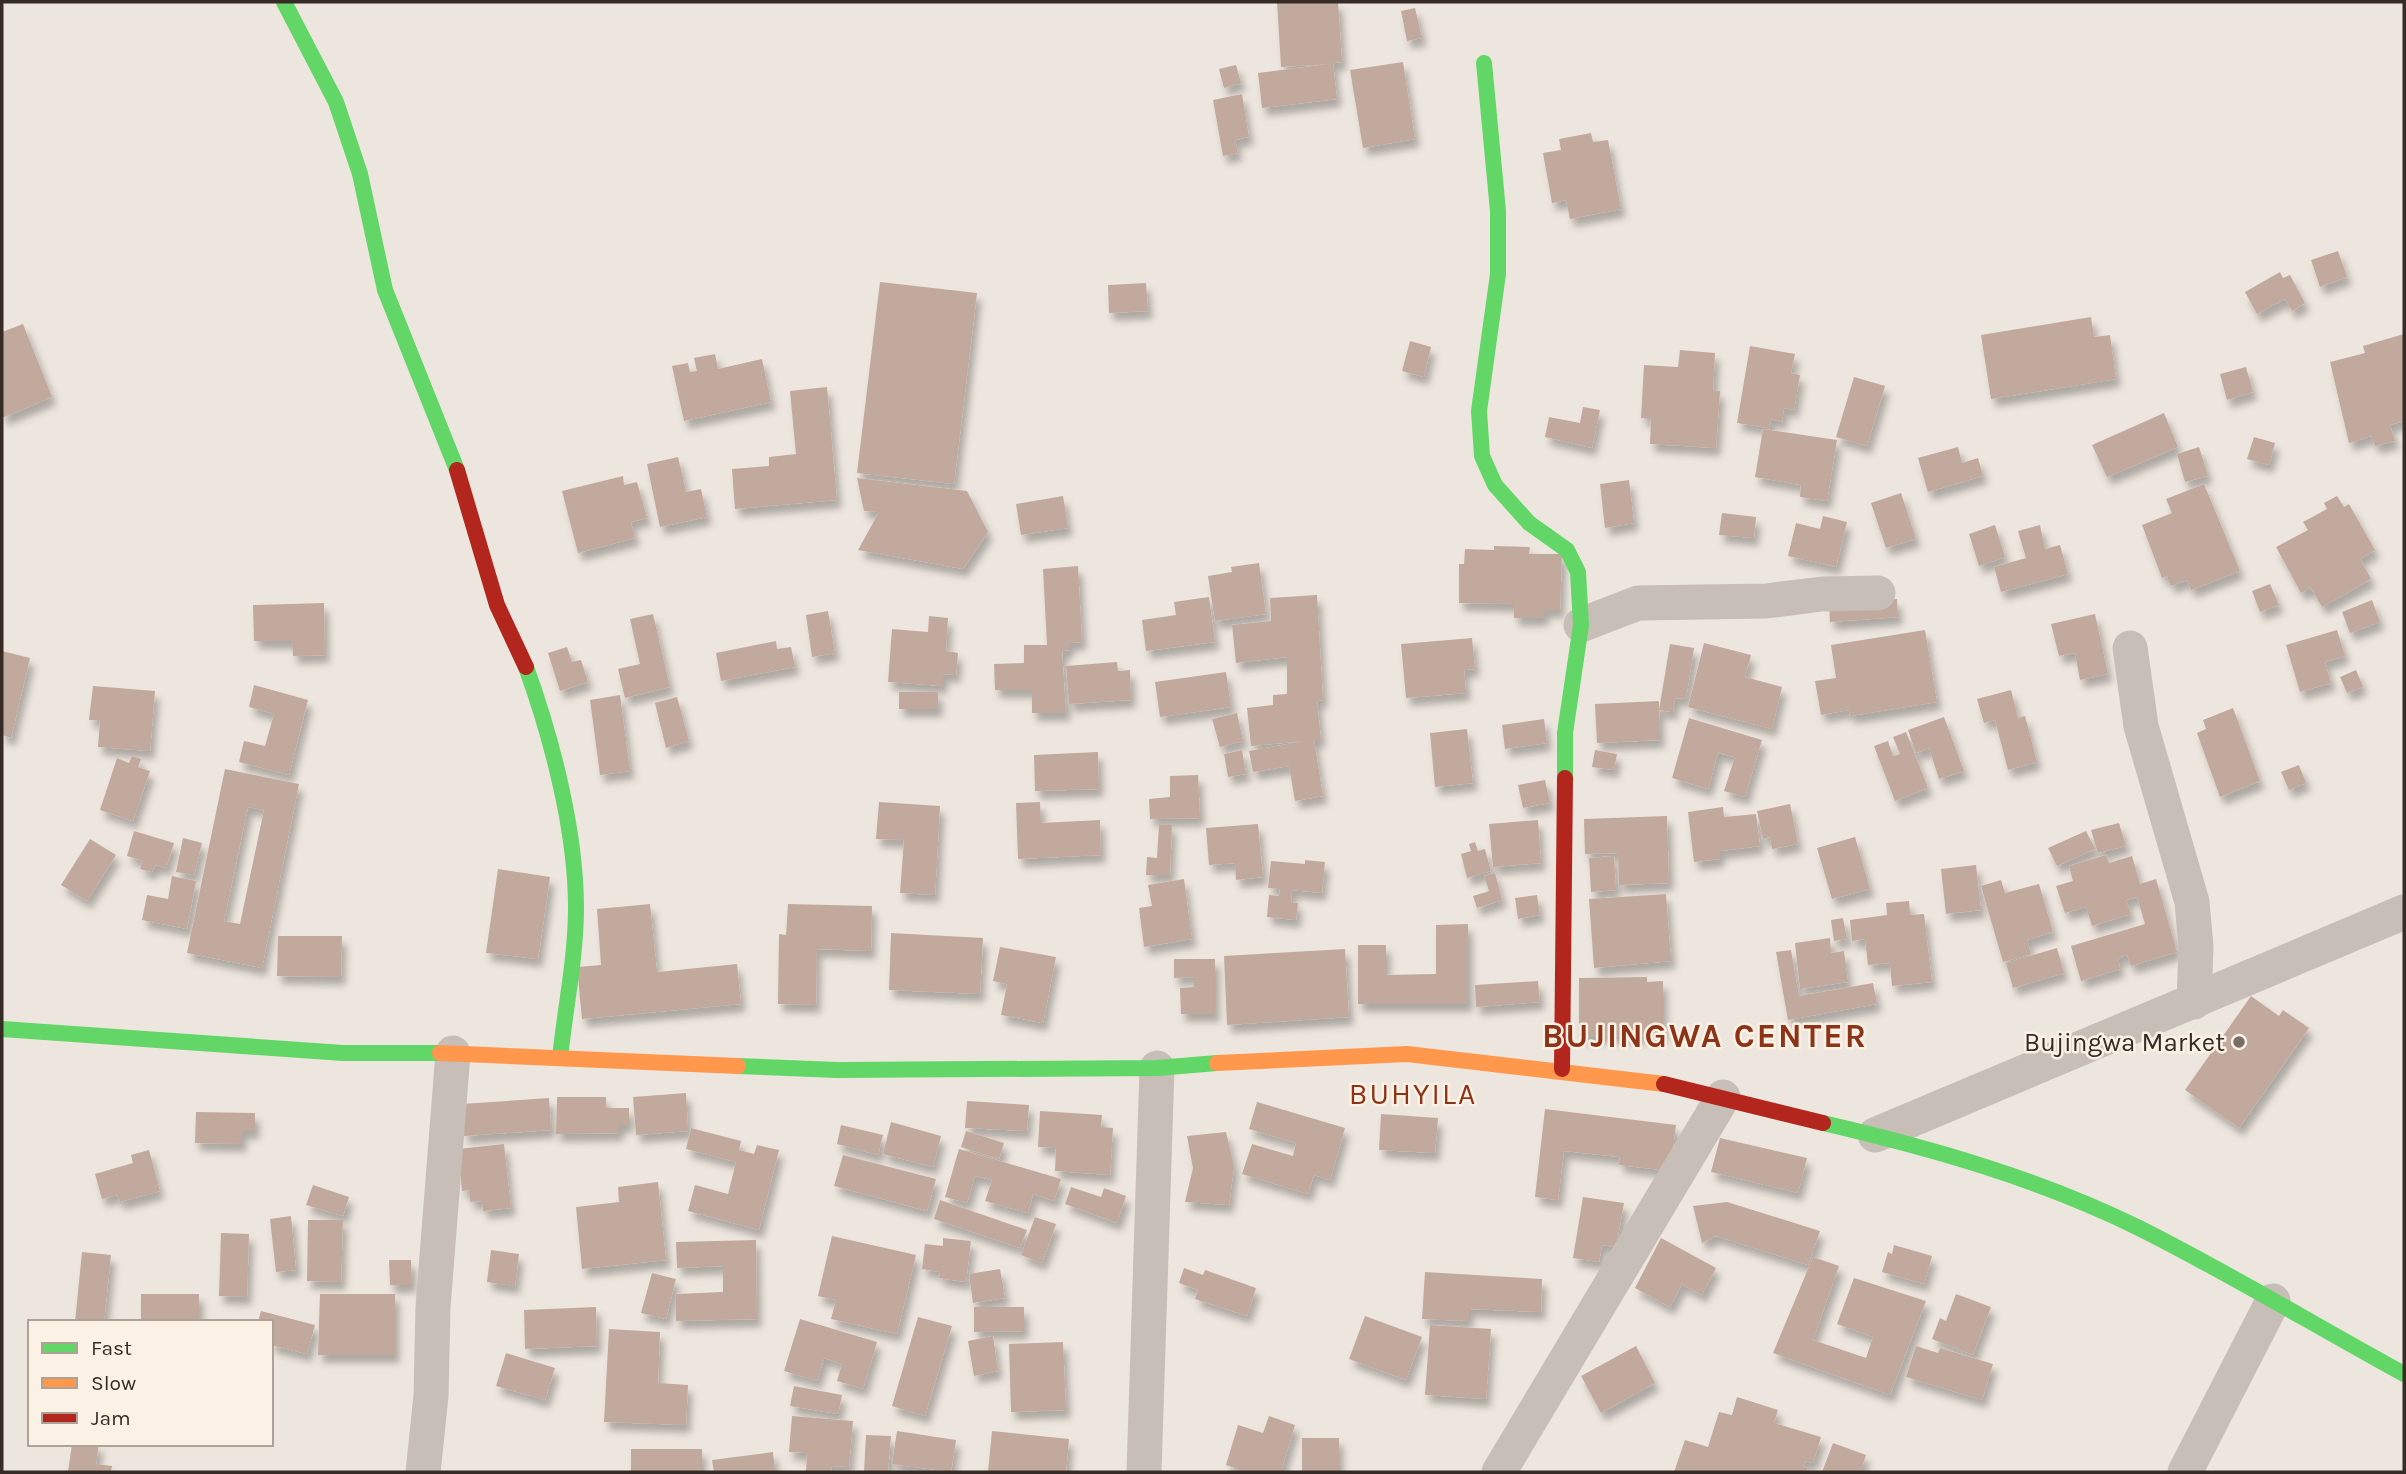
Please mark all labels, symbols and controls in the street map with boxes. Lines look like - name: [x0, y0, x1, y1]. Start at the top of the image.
- district label: BUJINGWA CENTER: [1542, 1017, 1868, 1055]
- place label: Bujingwa Market: [2024, 1027, 2225, 1058]
- marker: Bujingwa Market: [2231, 1034, 2247, 1050]
- district label: BUHYILA: [1349, 1076, 1477, 1112]
- legend: [28, 1320, 273, 1446]
- text: Fast: [91, 1336, 132, 1360]
- text: Slow: [91, 1371, 136, 1395]
- text: Jam: [91, 1406, 131, 1430]

